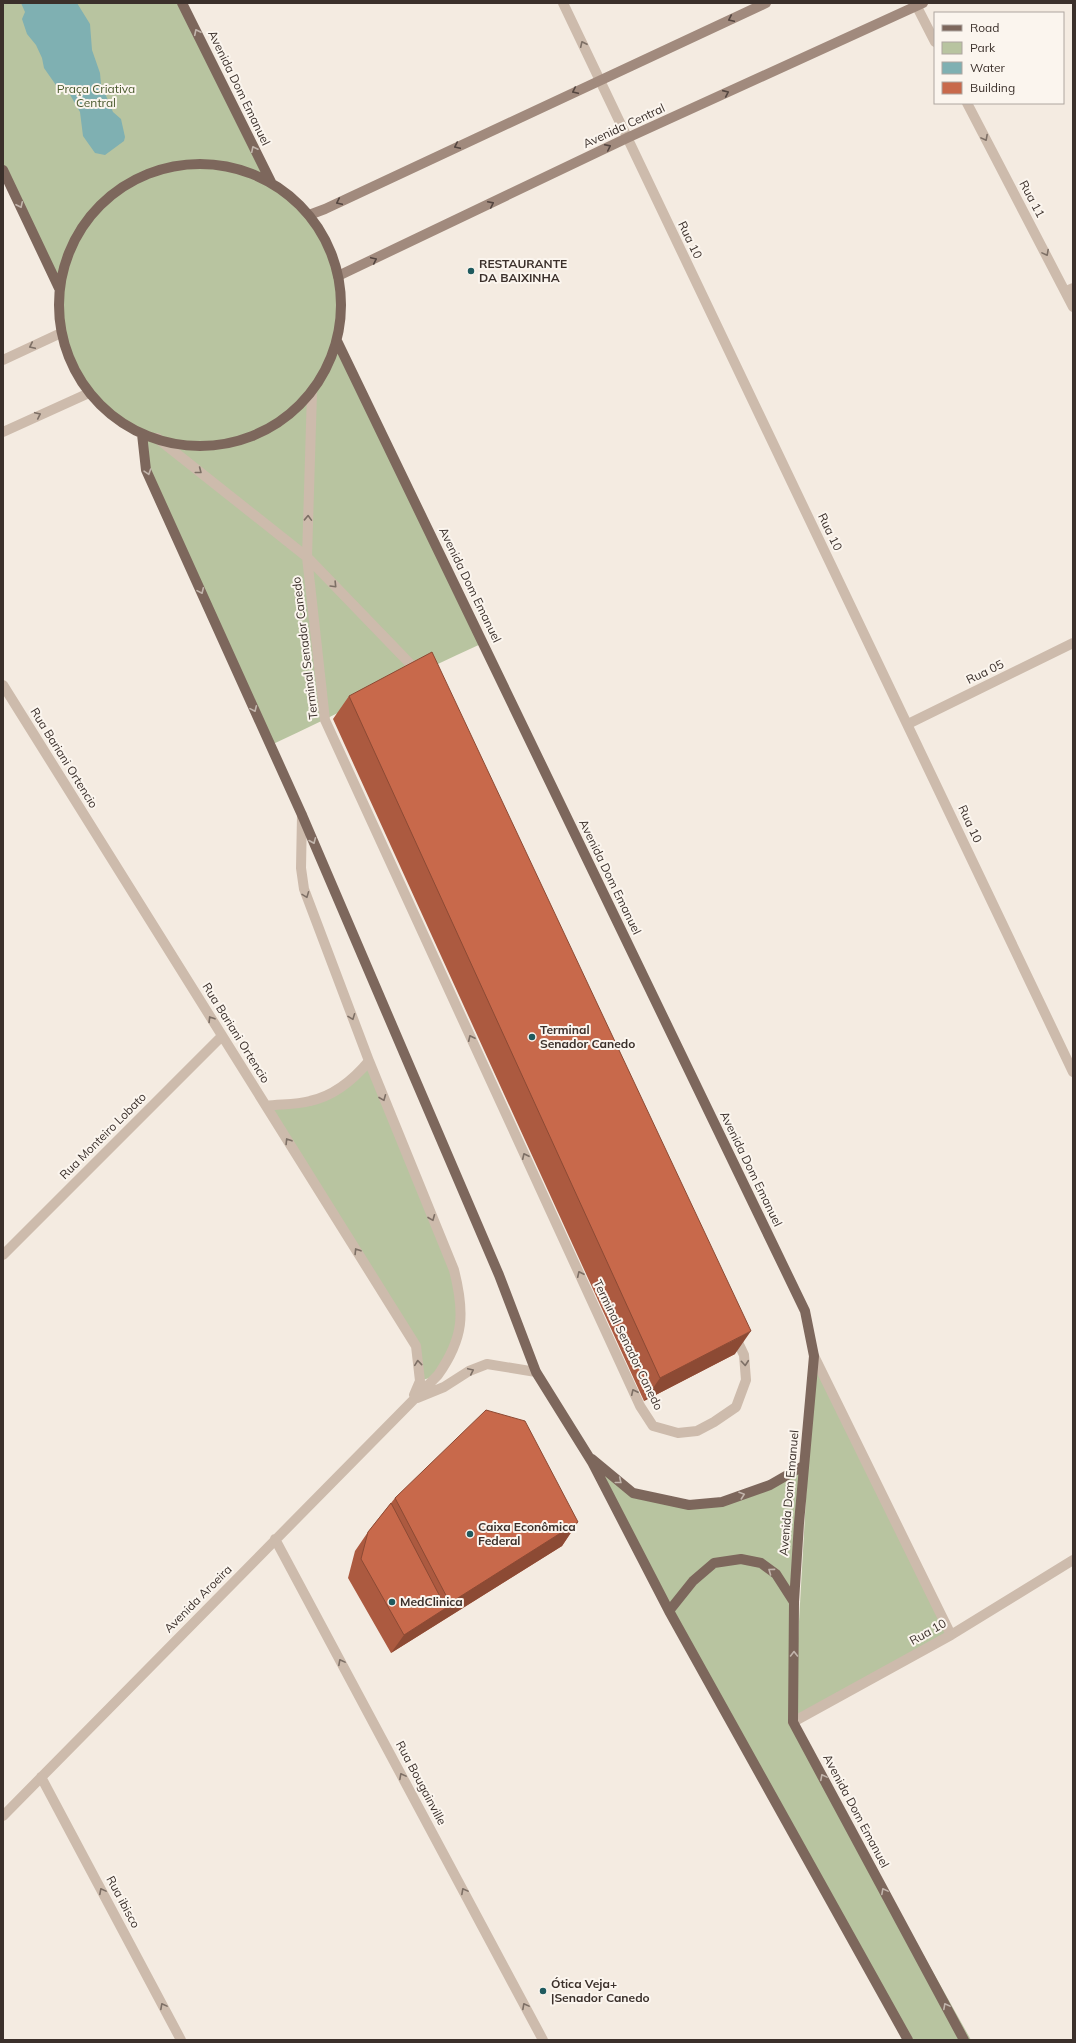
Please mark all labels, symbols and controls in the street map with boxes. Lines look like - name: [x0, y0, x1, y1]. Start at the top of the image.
- legend: [934, 12, 1064, 104]
- one-way arrow: [728, 14, 735, 22]
- text: Road: [970, 20, 999, 35]
- street label: Avenida Dom Emanuel: [205, 28, 274, 148]
- one-way arrow: [194, 29, 202, 36]
- text: Park: [970, 40, 996, 55]
- one-way arrow: [580, 41, 588, 49]
- text: Water: [970, 60, 1006, 75]
- text: Building: [970, 80, 1015, 95]
- park label: Praça Criativa Central: [57, 81, 135, 110]
- one-way arrow: [571, 86, 579, 94]
- one-way arrow: [722, 90, 730, 98]
- street label: Avenida Central: [580, 100, 667, 151]
- one-way arrow: [981, 133, 988, 141]
- one-way arrow: [454, 141, 461, 149]
- one-way arrow: [604, 144, 611, 152]
- one-way arrow: [251, 145, 259, 153]
- street label: Rua 11: [1016, 178, 1048, 220]
- one-way arrow: [336, 197, 344, 205]
- one-way arrow: [15, 201, 23, 209]
- one-way arrow: [487, 201, 494, 209]
- street label: Rua 10: [675, 219, 706, 261]
- one-way arrow: [1041, 248, 1049, 256]
- place label: RESTAURANTE DA BAIXINHA: [479, 256, 567, 285]
- one-way arrow: [370, 257, 377, 265]
- marker: RESTAURANTE DA BAIXINHA: [466, 266, 476, 276]
- one-way arrow: [29, 342, 36, 350]
- one-way arrow: [34, 412, 42, 420]
- one-way arrow: [194, 467, 201, 474]
- one-way arrow: [143, 469, 152, 476]
- street label: Rua 10: [815, 511, 846, 553]
- one-way arrow: [304, 515, 312, 521]
- street label: Avenida Dom Emanuel: [436, 525, 505, 645]
- street label: Terminal Senador Canedo: [288, 576, 321, 720]
- one-way arrow: [329, 580, 337, 588]
- one-way arrow: [196, 586, 204, 594]
- street label: Rua 05: [964, 656, 1006, 687]
- street label: Rua Bariani Ortencio: [27, 705, 102, 811]
- one-way arrow: [250, 705, 258, 712]
- street label: Rua 10: [955, 803, 986, 845]
- street label: Avenida Dom Emanuel: [576, 817, 645, 937]
- one-way arrow: [308, 836, 316, 844]
- one-way arrow: [302, 892, 310, 899]
- street label: Rua Bariani Ortencio: [199, 980, 274, 1086]
- one-way arrow: [348, 1013, 356, 1020]
- one-way arrow: [209, 1016, 216, 1023]
- place label: Terminal Senador Canedo: [540, 1022, 635, 1051]
- marker: Terminal Senador Canedo: [527, 1032, 537, 1042]
- one-way arrow: [468, 1034, 476, 1042]
- street label: Rua Monteiro Lobato: [56, 1089, 149, 1182]
- one-way arrow: [379, 1094, 387, 1101]
- street label: Avenida Dom Emanuel: [717, 1109, 786, 1229]
- one-way arrow: [285, 1138, 292, 1145]
- one-way arrow: [522, 1153, 530, 1160]
- one-way arrow: [428, 1215, 436, 1222]
- one-way arrow: [354, 1248, 361, 1255]
- one-way arrow: [577, 1271, 585, 1278]
- street label: Terminal Senador Canedo: [590, 1277, 667, 1413]
- one-way arrow: [414, 1360, 423, 1366]
- one-way arrow: [740, 1360, 749, 1366]
- one-way arrow: [467, 1368, 475, 1376]
- one-way arrow: [631, 1389, 639, 1397]
- street label: Avenida Dom Emanuel: [776, 1429, 801, 1557]
- one-way arrow: [614, 1477, 622, 1484]
- one-way arrow: [739, 1491, 746, 1499]
- place label: Caixa Econômica Federal: [478, 1519, 576, 1548]
- marker: Caixa Econômica Federal: [465, 1529, 475, 1539]
- street label: Avenida Aroeira: [161, 1562, 235, 1636]
- one-way arrow: [768, 1569, 775, 1576]
- place label: MedClinica: [400, 1594, 463, 1609]
- marker: MedClinica: [387, 1597, 397, 1607]
- street label: Rua 10: [907, 1615, 949, 1648]
- one-way arrow: [790, 1651, 798, 1657]
- one-way arrow: [338, 1658, 346, 1666]
- street label: Rua Bougainville: [393, 1738, 450, 1827]
- street label: Avenida Dom Emanuel: [820, 1751, 893, 1870]
- one-way arrow: [400, 1773, 407, 1780]
- one-way arrow: [820, 1773, 827, 1781]
- street label: Rua ibisco: [103, 1873, 144, 1931]
- one-way arrow: [99, 1888, 107, 1895]
- one-way arrow: [461, 1888, 468, 1895]
- one-way arrow: [881, 1888, 889, 1895]
- place label: Ótica Veja+ |Senador Canedo: [551, 1976, 650, 2005]
- marker: Ótica Veja+ |Senador Canedo: [538, 1986, 548, 1996]
- one-way arrow: [160, 2002, 168, 2010]
- one-way arrow: [522, 2002, 530, 2010]
- one-way arrow: [943, 2002, 950, 2010]

